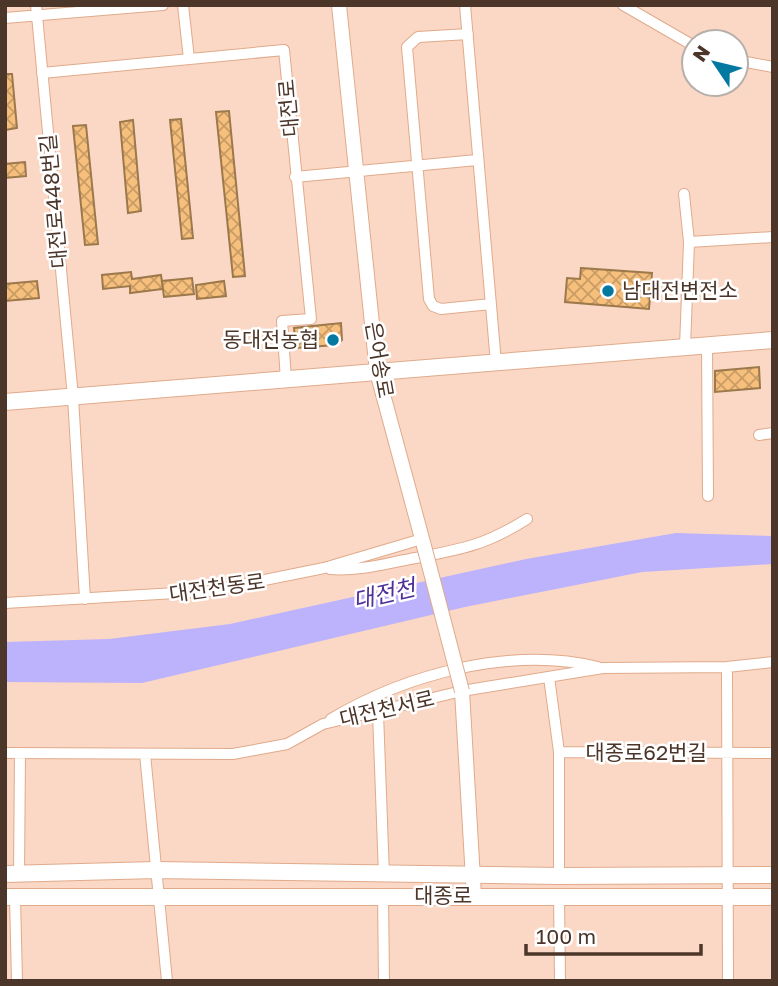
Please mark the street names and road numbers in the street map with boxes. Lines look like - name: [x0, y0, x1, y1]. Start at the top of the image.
- street label: 대전로: [273, 78, 303, 138]
- street label: 대전로448번길: [34, 133, 72, 269]
- street label: 은어송로: [360, 320, 399, 400]
- street label: 대전천동로: [167, 567, 267, 607]
- street label: 대전천서로: [337, 684, 437, 732]
- street label: 대종로62번길: [585, 739, 707, 765]
- street label: 대종로: [414, 882, 472, 908]

